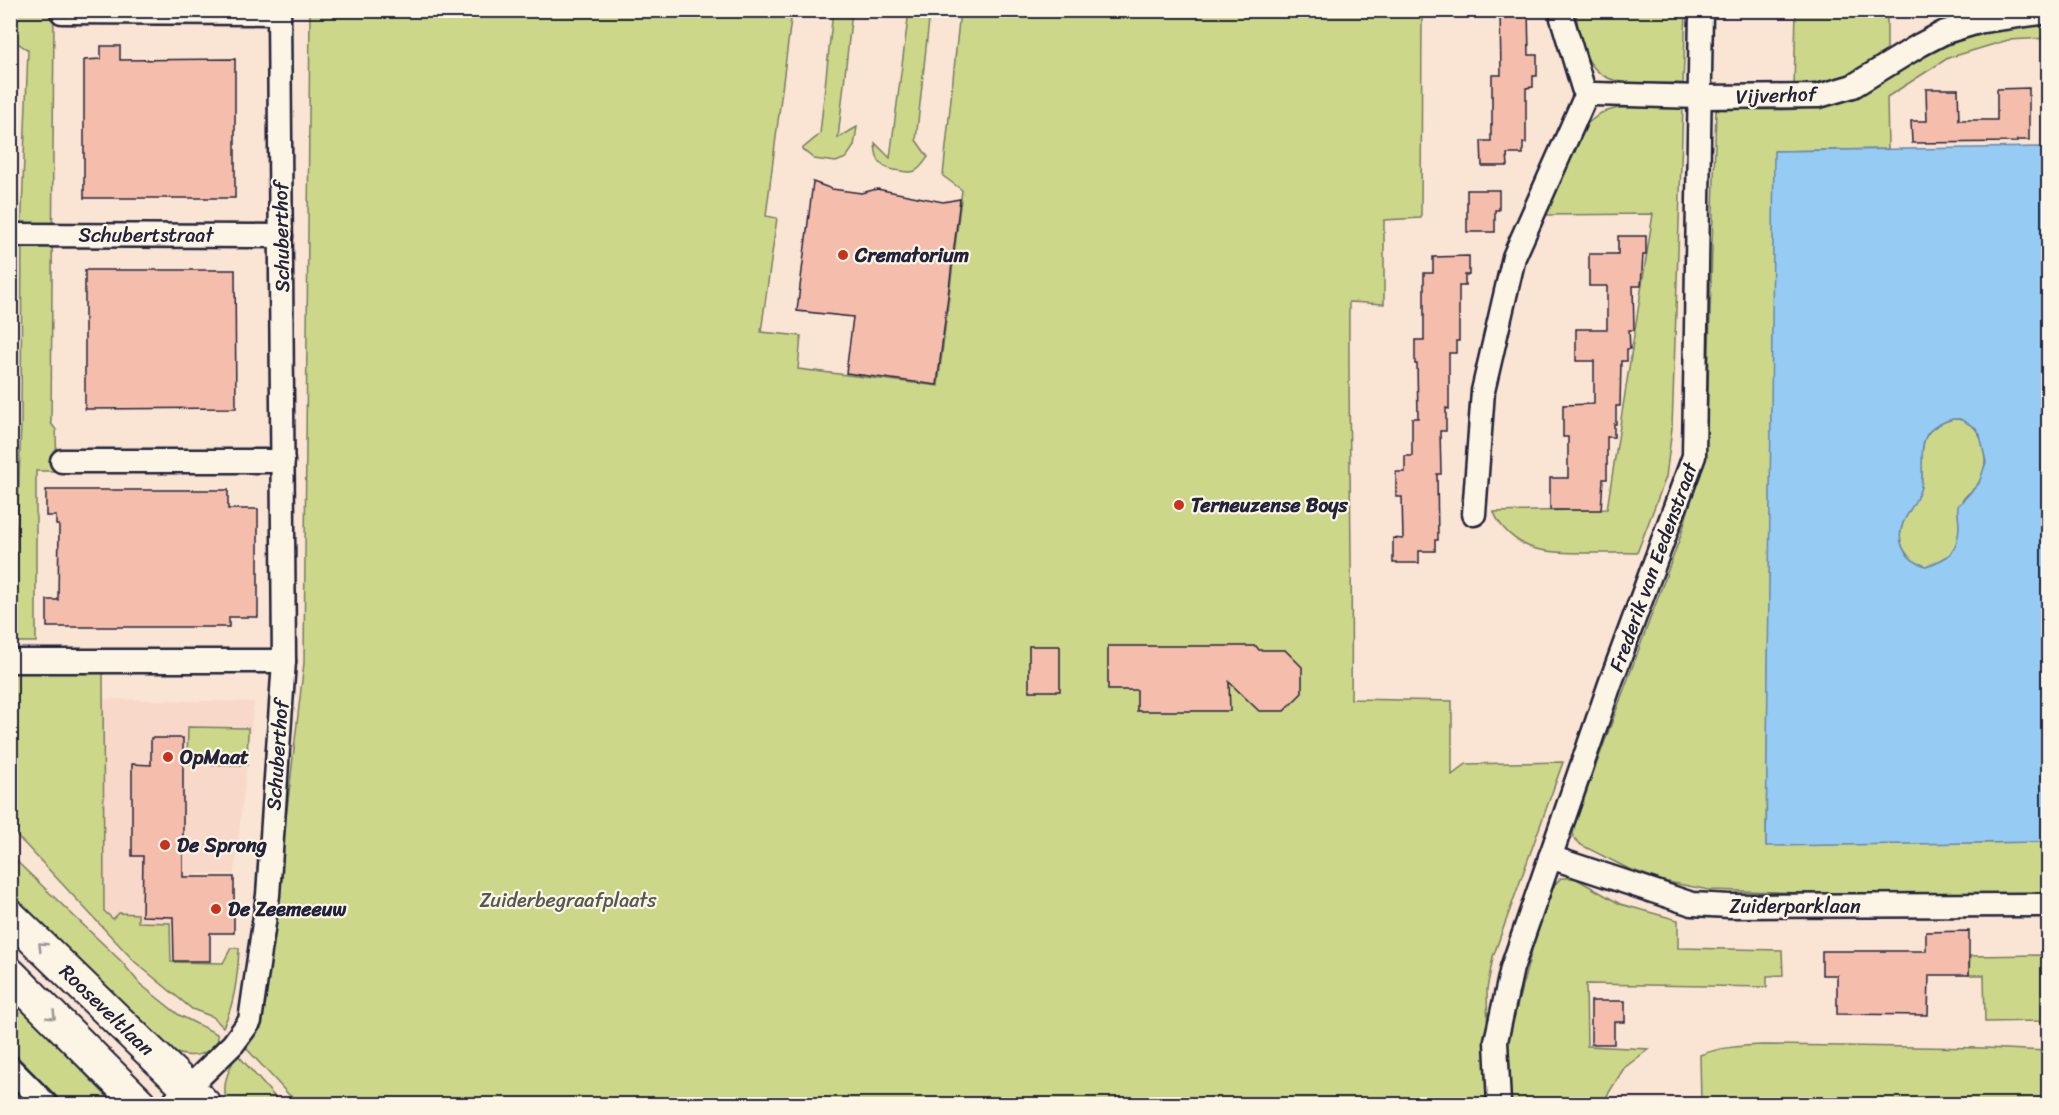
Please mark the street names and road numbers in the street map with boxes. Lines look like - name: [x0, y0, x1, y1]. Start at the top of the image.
- street label: Vijverhof: [1735, 77, 1819, 114]
- street label: Schuberthof: [263, 178, 300, 293]
- street label: Schubertstraat: [79, 218, 214, 253]
- street label: Frederik van Eedenstraat: [1599, 457, 1708, 677]
- street label: Schuberthof: [256, 695, 299, 812]
- street label: Zuiderparklaan: [1729, 889, 1861, 924]
- street label: Rooseveltlaan: [51, 955, 163, 1065]

